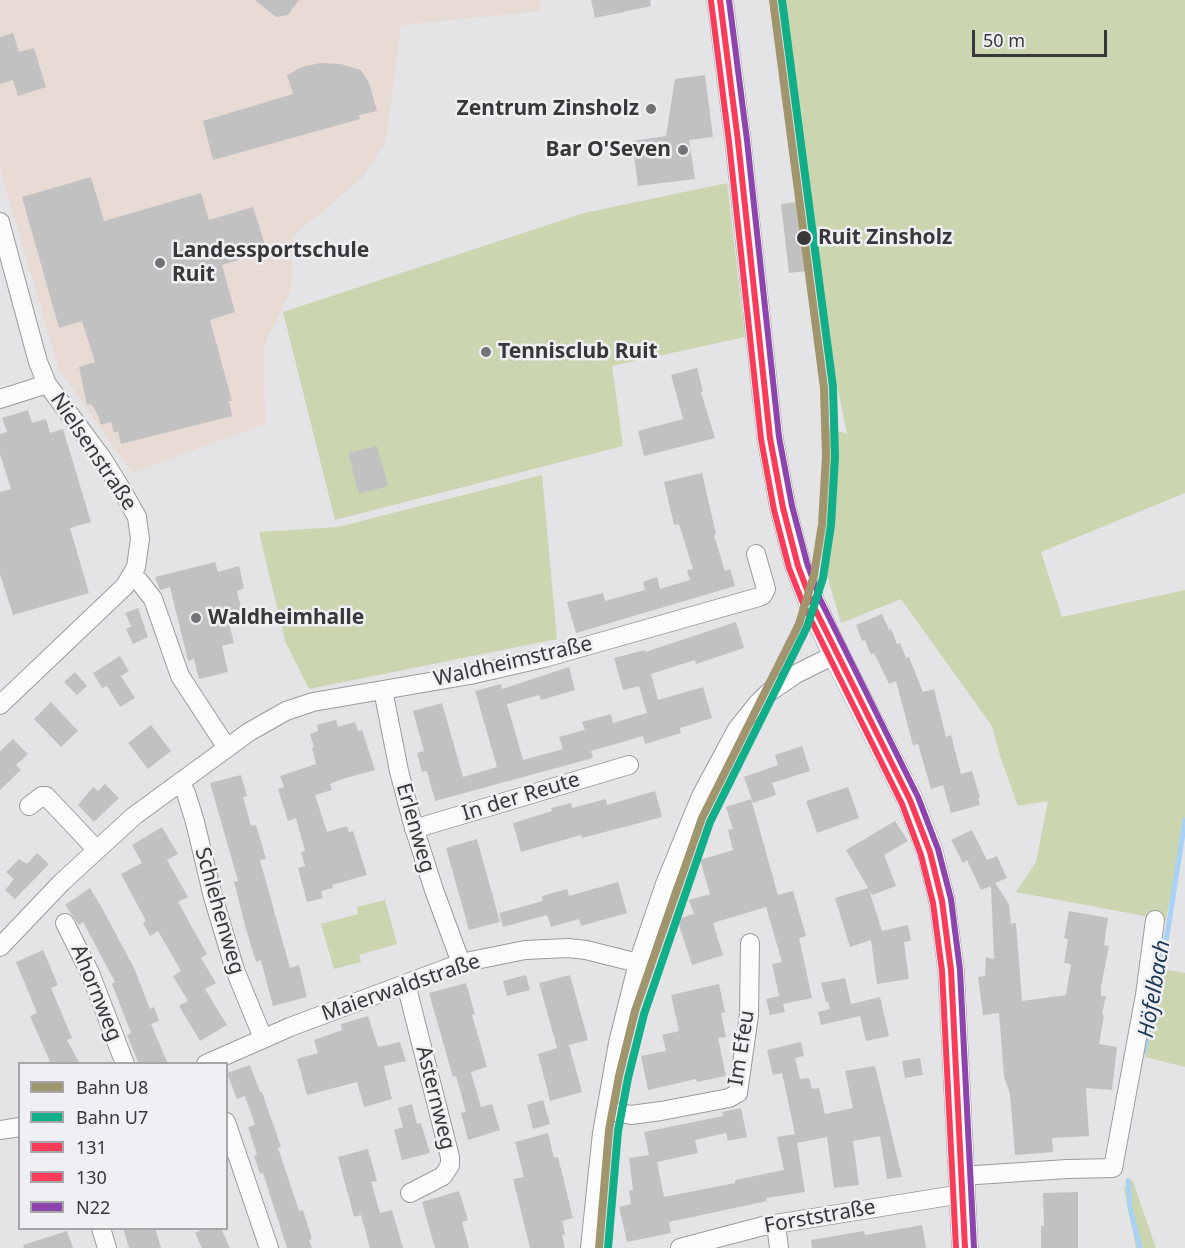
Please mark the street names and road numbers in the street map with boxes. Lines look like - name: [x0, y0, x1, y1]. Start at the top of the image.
- street label: Nielsenstraße: [44, 388, 142, 516]
- street label: Waldheimstraße: [431, 632, 595, 692]
- street label: In der Reute: [459, 767, 583, 827]
- street label: Erlenweg: [390, 780, 440, 876]
- street label: Schlehenweg: [189, 845, 249, 977]
- street label: Ahornweg: [65, 941, 127, 1045]
- street label: Maierwaldstraße: [318, 949, 484, 1027]
- street label: Im Efeu: [724, 1009, 760, 1087]
- street label: Asternweg: [410, 1044, 460, 1152]
- street label: Forststraße: [762, 1195, 878, 1239]

